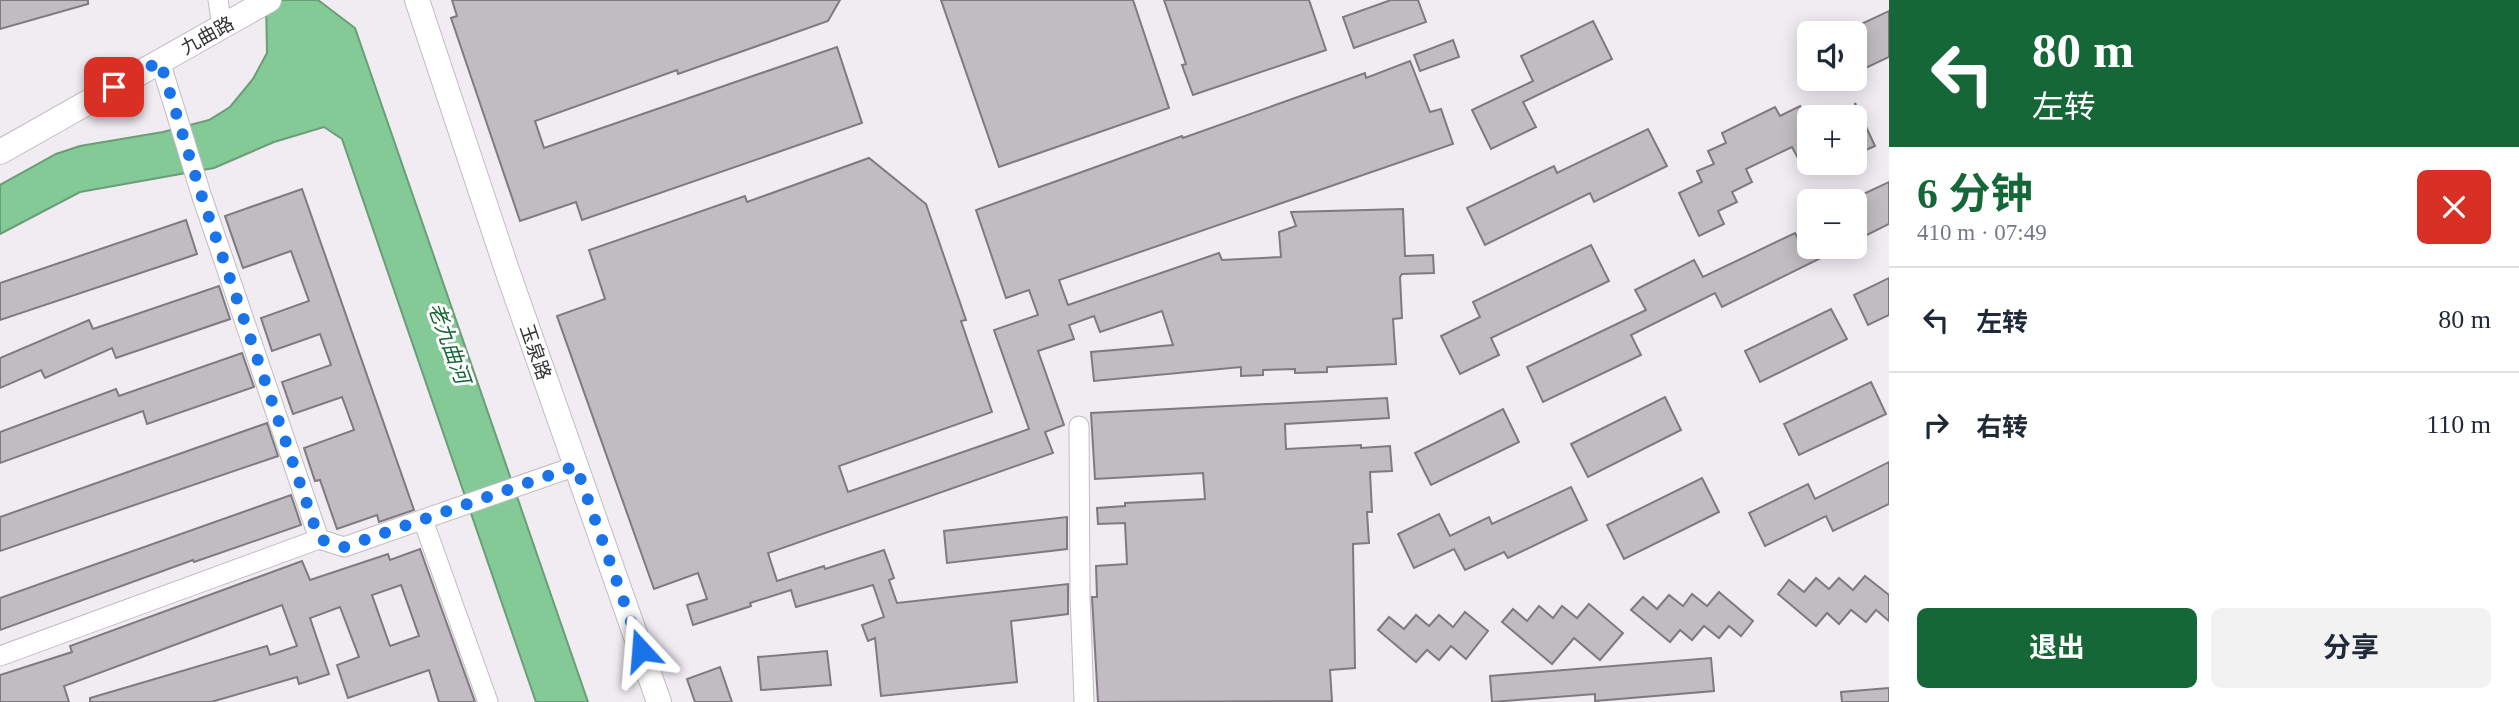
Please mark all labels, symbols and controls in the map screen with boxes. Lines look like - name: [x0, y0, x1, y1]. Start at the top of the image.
- street label: 九曲路: [177, 12, 237, 58]
- map controls: [1797, 21, 1867, 259]
- button: sound: [1797, 21, 1867, 91]
- text: 80 m: [2032, 23, 2134, 78]
- icon: left: [1917, 28, 2008, 119]
- pin: [84, 57, 144, 117]
- icon: arrive: [95, 68, 133, 106]
- text: 左转: [2032, 89, 2096, 125]
- button: +: [1797, 105, 1867, 175]
- button: close: [2417, 170, 2491, 244]
- text: 6 分钟: [1917, 171, 2033, 217]
- button: −: [1797, 189, 1867, 259]
- text: 410 m · 07:49: [1917, 220, 2047, 245]
- water label: 老九曲河: [423, 299, 476, 390]
- icon: left: [1917, 301, 1955, 339]
- text: 80 m: [2438, 305, 2491, 334]
- text: 左转: [1976, 308, 2028, 337]
- street label: 玉泉路: [516, 322, 555, 383]
- icon: right: [1917, 406, 1955, 444]
- text: 110 m: [2426, 410, 2491, 439]
- text: 右转: [1976, 413, 2028, 442]
- button: 退出: [1917, 608, 2197, 688]
- button: 分享: [2211, 608, 2491, 688]
- position arrow: [604, 613, 678, 687]

